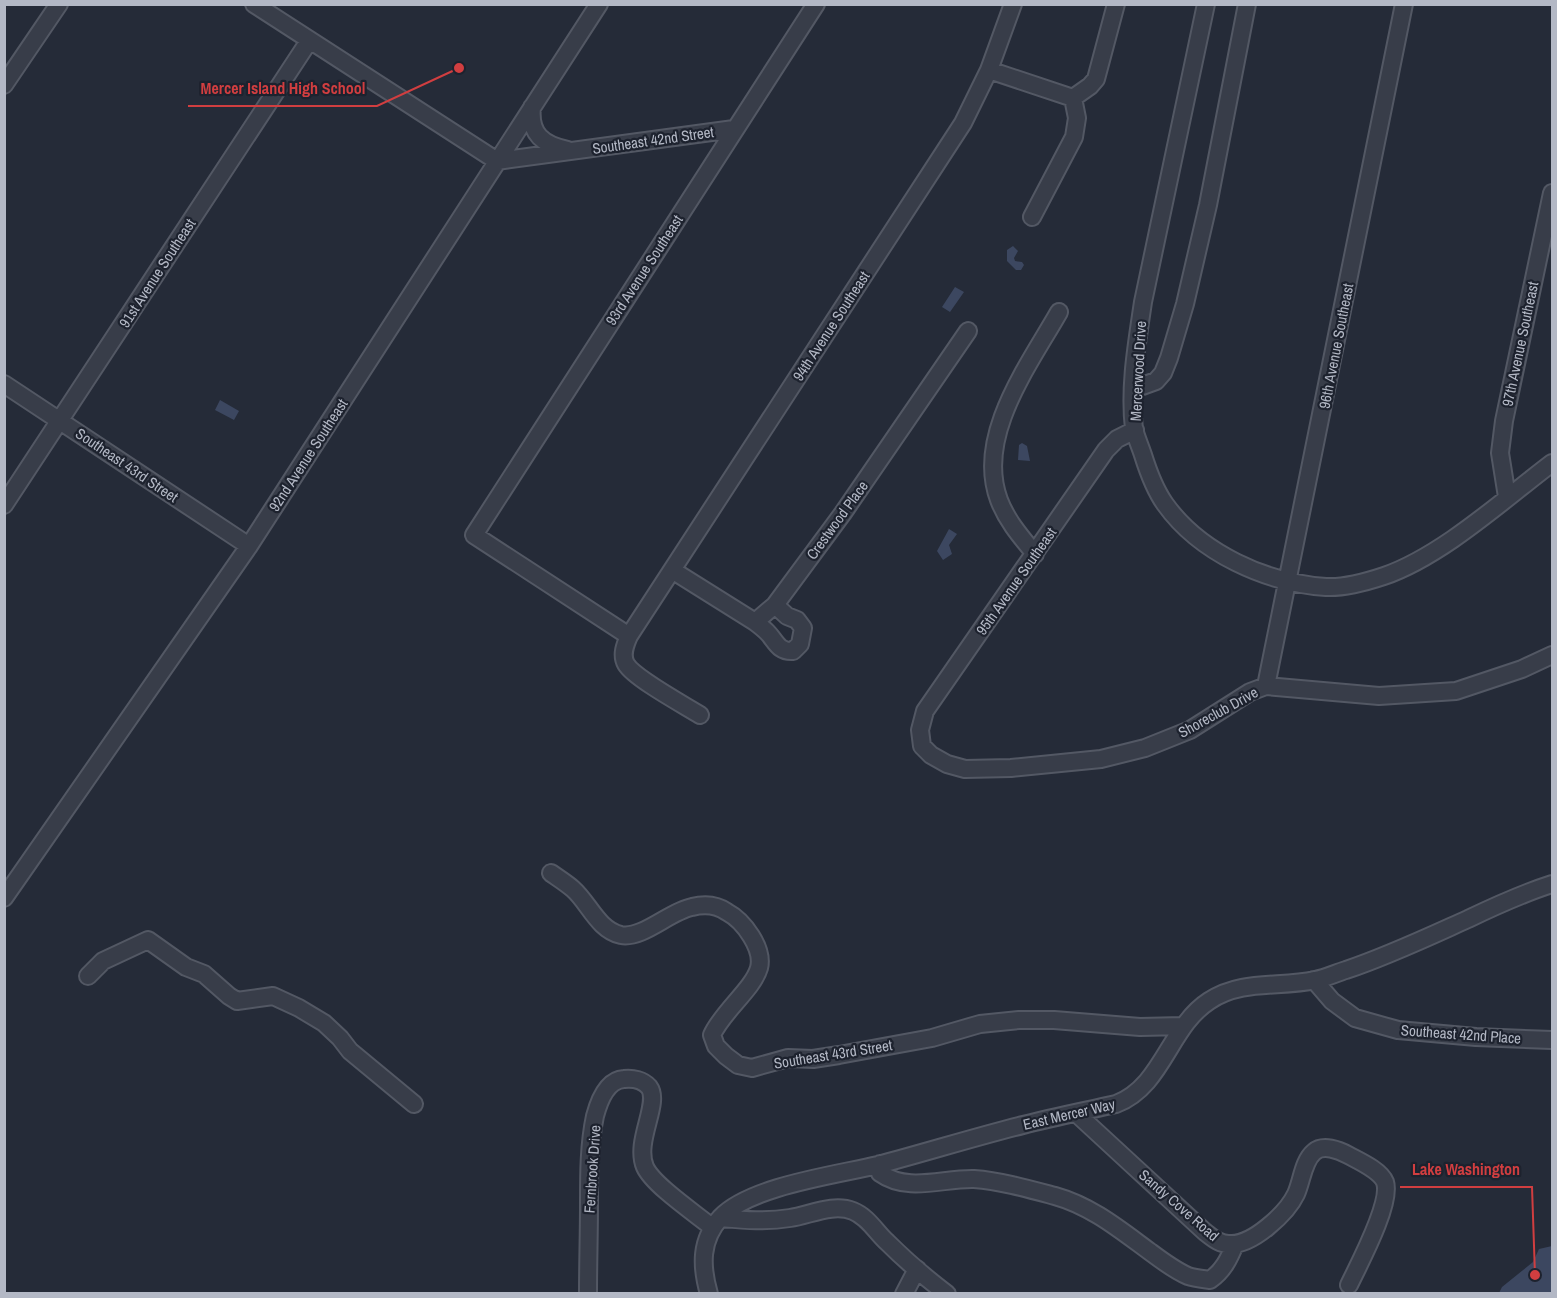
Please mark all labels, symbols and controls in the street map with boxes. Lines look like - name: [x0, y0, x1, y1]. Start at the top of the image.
- callout: Mercer Island High School: [188, 72, 377, 106]
- text: Mercer Island High School: [201, 77, 365, 99]
- street label: Southeast 42nd Street: [591, 121, 716, 159]
- street label: 93rd Avenue Southeast: [600, 210, 688, 329]
- street label: 91st Avenue Southeast: [114, 214, 201, 332]
- street label: 94th Avenue Southeast: [788, 267, 875, 385]
- street label: 97th Avenue Southeast: [1497, 279, 1544, 408]
- street label: 96th Avenue Southeast: [1314, 281, 1359, 410]
- street label: Mercerwood Drive: [1125, 320, 1151, 422]
- street label: 92nd Avenue Southeast: [264, 394, 353, 515]
- street label: Southeast 43rd Street: [72, 423, 183, 507]
- street label: Crestwood Place: [801, 476, 873, 564]
- street label: 95th Avenue Southeast: [971, 522, 1061, 639]
- street label: Shoreclub Drive: [1174, 681, 1262, 743]
- street label: Southeast 42nd Place: [1400, 1019, 1522, 1049]
- street label: Southeast 43rd Street: [772, 1034, 894, 1074]
- street label: East Mercer Way: [1021, 1093, 1118, 1135]
- street label: Fernbrook Drive: [578, 1124, 606, 1214]
- callout: Lake Washington: [1400, 1153, 1532, 1187]
- text: Lake Washington: [1412, 1158, 1520, 1180]
- street label: Sandy Cove Road: [1134, 1164, 1224, 1246]

